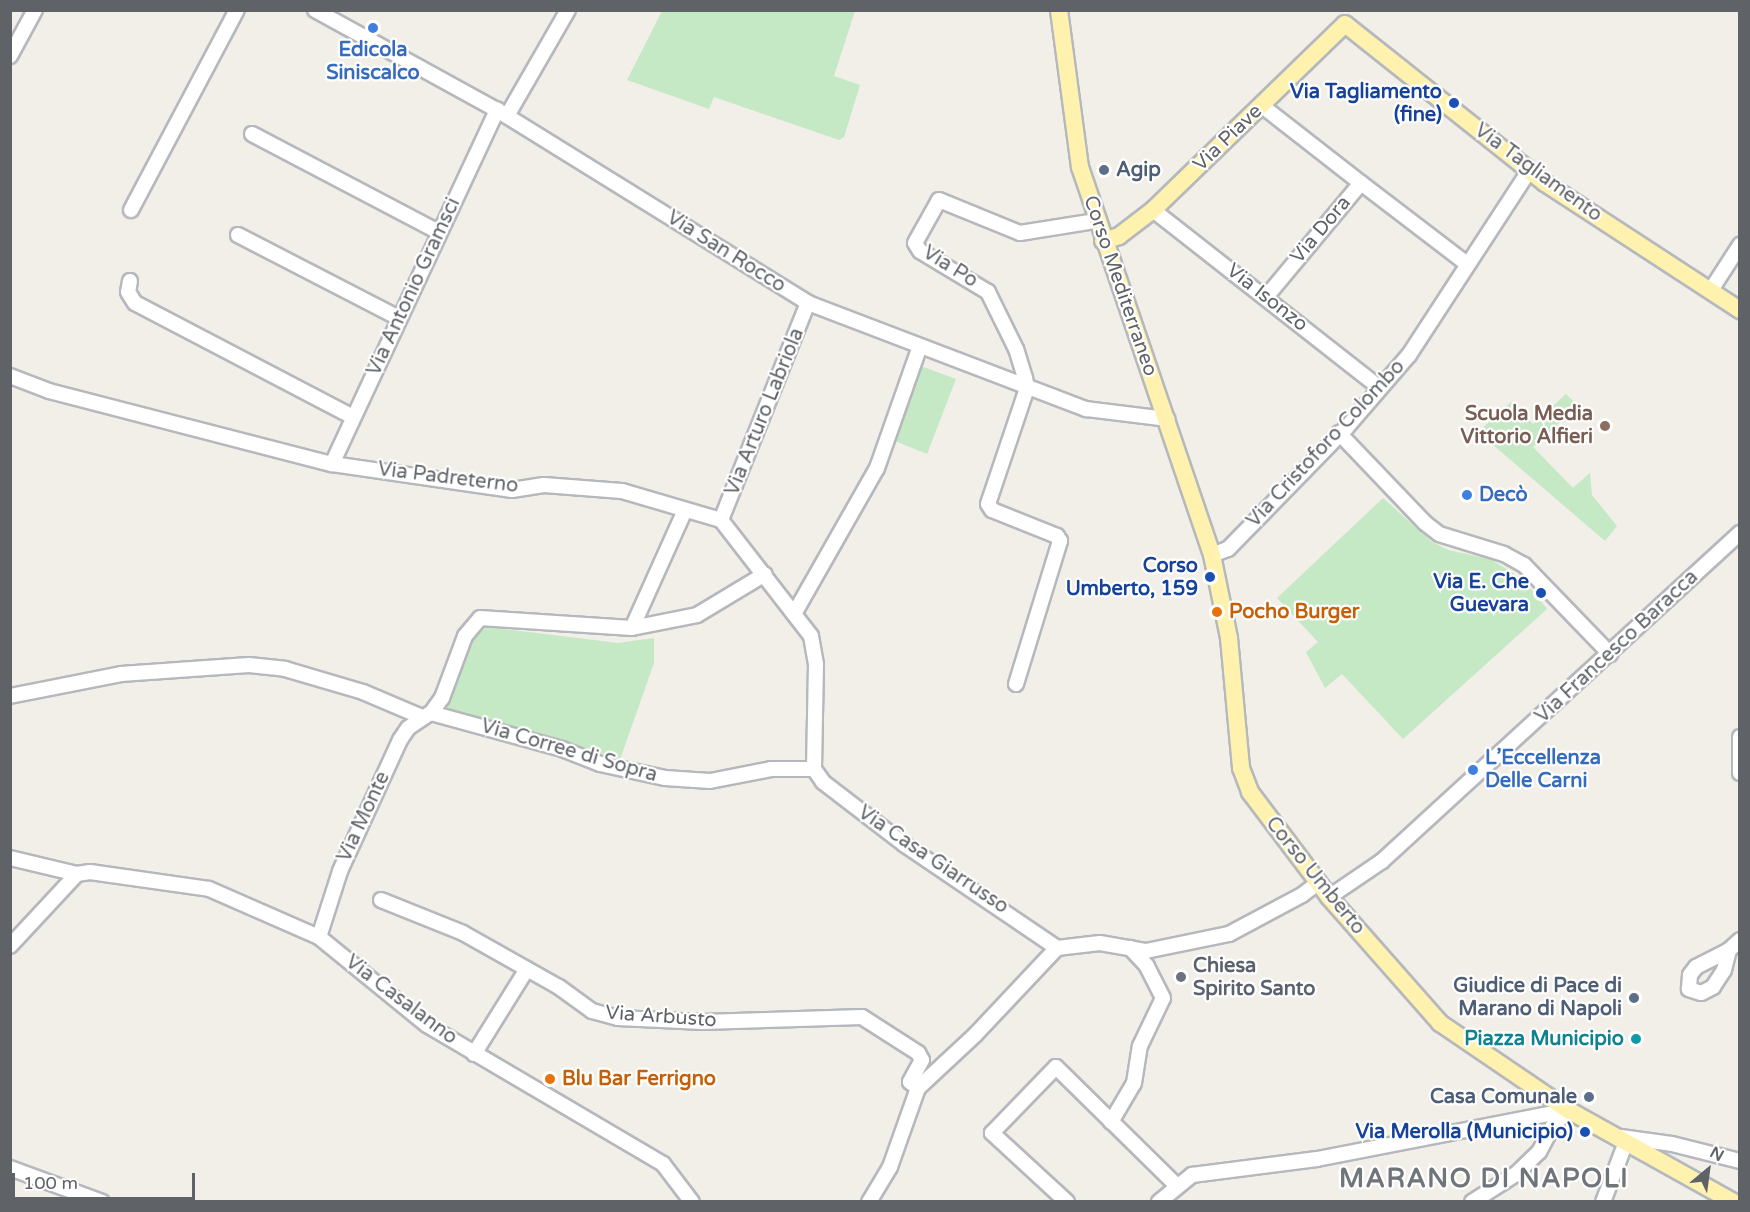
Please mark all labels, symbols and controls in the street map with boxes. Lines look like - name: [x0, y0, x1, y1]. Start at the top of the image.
- marker: Edicola Siniscalco: [366, 21, 380, 35]
- place label: Edicola Siniscalco: [326, 38, 420, 85]
- place label: Via Tagliamento (fine): [1290, 80, 1442, 127]
- marker: Via Tagliamento (fine): [1447, 96, 1461, 110]
- street label: Via Piave: [1189, 99, 1267, 177]
- street label: Via Tagliamento: [1469, 119, 1607, 227]
- place label: Agip: [1116, 158, 1161, 182]
- marker: Agip: [1097, 163, 1111, 177]
- street label: Via Dora: [1286, 191, 1356, 269]
- street label: Corso Mediterraneo: [1078, 193, 1162, 379]
- street label: Via Antonio Gramsci: [362, 194, 466, 380]
- street label: Via San Rocco: [662, 206, 790, 298]
- street label: Via Po: [918, 241, 982, 293]
- street label: Via Isonzo: [1222, 259, 1312, 337]
- street label: Via Arturo Labriola: [720, 325, 810, 499]
- street label: Via Cristoforo Colombo: [1242, 355, 1410, 533]
- place label: Scuola Media Vittorio Alfieri: [1461, 402, 1593, 449]
- marker: Scuola Media Vittorio Alfieri: [1598, 419, 1612, 433]
- street label: Via Padreterno: [376, 457, 520, 499]
- place label: Decò: [1479, 483, 1528, 507]
- marker: Decò: [1460, 488, 1474, 502]
- place label: Corso Umberto, 159: [1066, 554, 1198, 601]
- street label: Via Francesco Baracca: [1531, 565, 1703, 729]
- marker: Corso Umberto, 159: [1203, 570, 1217, 584]
- place label: Via E. Che Guevara: [1433, 570, 1529, 617]
- marker: Via E. Che Guevara: [1534, 586, 1548, 600]
- place label: Pocho Burger: [1229, 600, 1359, 624]
- marker: Pocho Burger: [1210, 605, 1224, 619]
- street label: Via Corree di Sopra: [478, 714, 660, 788]
- place label: L’Eccellenza Delle Carni: [1485, 746, 1601, 793]
- marker: L’Eccellenza Delle Carni: [1466, 763, 1480, 777]
- street label: Via Monte: [333, 768, 395, 866]
- street label: Via Casa Giarrusso: [853, 801, 1013, 919]
- street label: Corso Umberto: [1260, 812, 1370, 940]
- street label: Via Casalanno: [340, 950, 462, 1050]
- place label: Chiesa Spirito Santo: [1193, 954, 1315, 1001]
- marker: Chiesa Spirito Santo: [1174, 970, 1188, 984]
- place label: Giudice di Pace di Marano di Napoli: [1453, 975, 1622, 1022]
- marker: Giudice di Pace di Marano di Napoli: [1627, 991, 1641, 1005]
- street label: Via Arbusto: [605, 1001, 717, 1033]
- place label: Piazza Municipio: [1464, 1027, 1624, 1051]
- marker: Piazza Municipio: [1629, 1032, 1643, 1046]
- place label: Blu Bar Ferrigno: [562, 1067, 716, 1091]
- marker: Blu Bar Ferrigno: [543, 1072, 557, 1086]
- place label: Casa Comunale: [1430, 1085, 1577, 1109]
- marker: Casa Comunale: [1582, 1090, 1596, 1104]
- place label: Via Merolla (Municipio): [1355, 1120, 1573, 1144]
- marker: Via Merolla (Municipio): [1578, 1125, 1592, 1139]
- north arrow: [1678, 1140, 1738, 1200]
- text: N: [1706, 1142, 1727, 1166]
- scale bar: [15, 1161, 198, 1199]
- district label: MARANO DI NAPOLI: [1339, 1163, 1629, 1195]
- text: 100 m: [23, 1172, 78, 1194]

